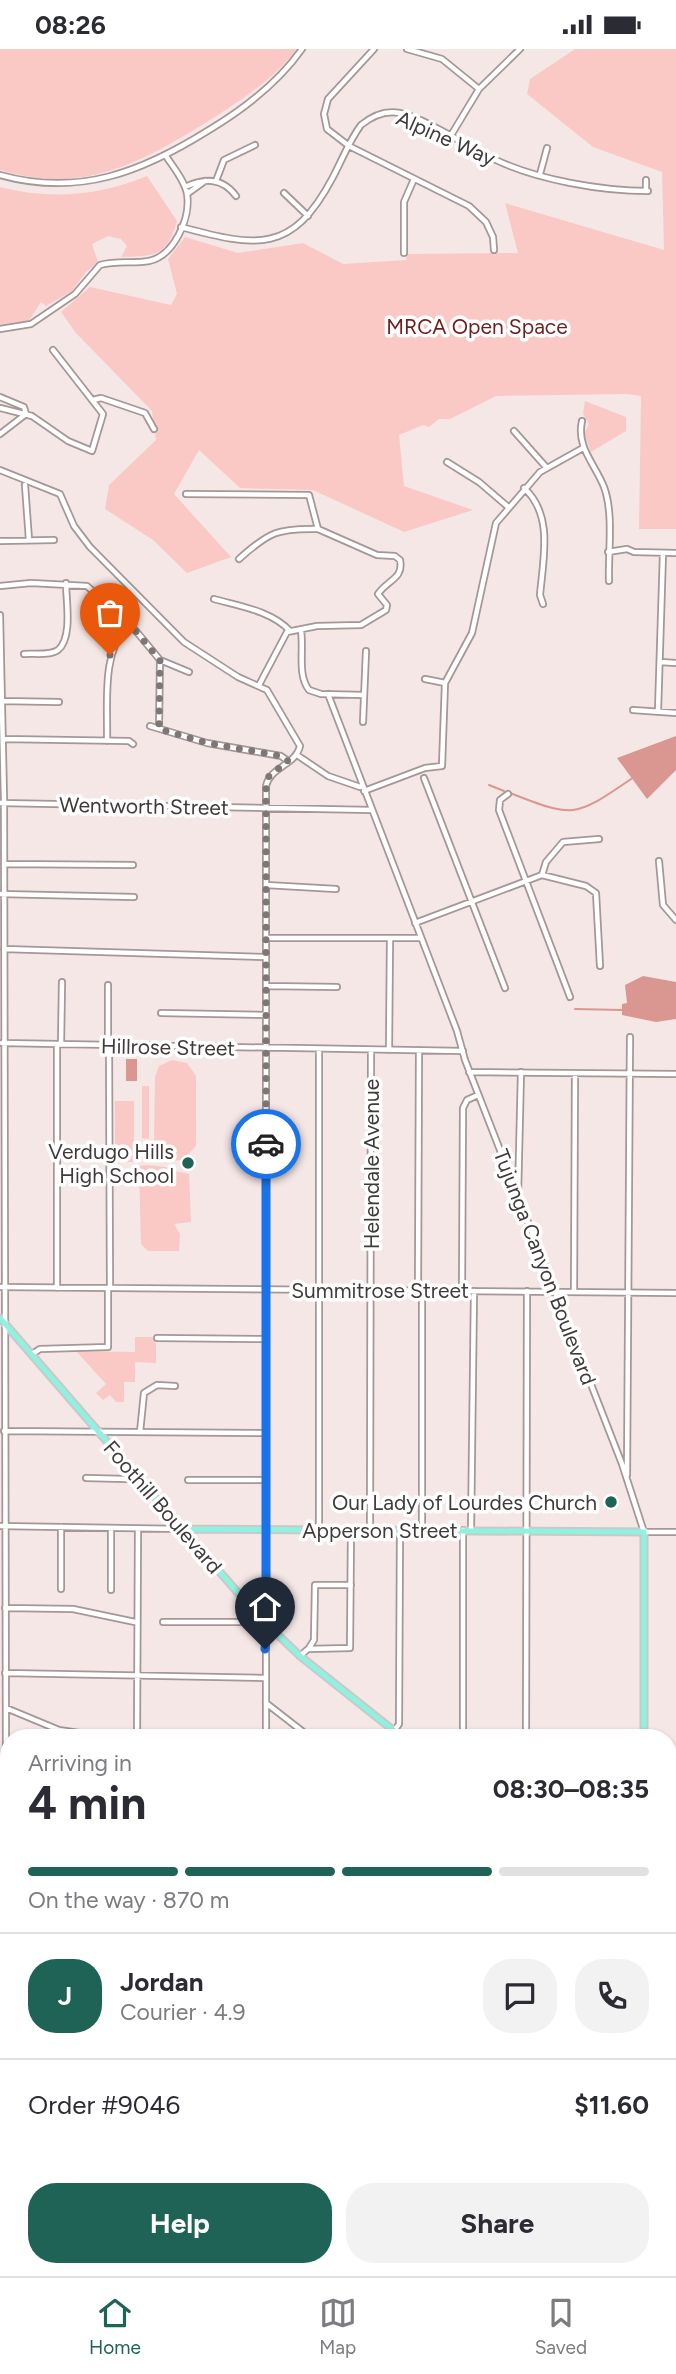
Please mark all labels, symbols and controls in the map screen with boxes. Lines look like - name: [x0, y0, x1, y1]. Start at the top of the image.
- text: 08:26: [35, 9, 106, 41]
- street label: Alpine Way: [393, 105, 499, 171]
- park label: MRCA Open Space: [386, 314, 568, 339]
- pin: [80, 583, 140, 655]
- icon: bag: [91, 594, 129, 632]
- street label: Wentworth Street: [59, 792, 229, 820]
- street label: Hillrose Street: [101, 1033, 235, 1061]
- street label: Helendale Avenue: [359, 1079, 384, 1249]
- courier: [231, 1109, 301, 1179]
- icon: car: [247, 1125, 285, 1163]
- place label: Verdugo Hills High School: [48, 1139, 174, 1188]
- street label: Tujunga Canyon Boulevard: [488, 1146, 602, 1388]
- marker: Verdugo Hills High School: [180, 1155, 196, 1171]
- street label: Summitrose Street: [291, 1278, 469, 1303]
- street label: Foothill Boulevard: [98, 1435, 228, 1579]
- place label: Our Lady of Lourdes Church: [332, 1490, 597, 1515]
- marker: Our Lady of Lourdes Church: [603, 1494, 619, 1510]
- street label: Apperson Street: [302, 1518, 458, 1543]
- pin: [235, 1577, 295, 1649]
- icon: home: [246, 1588, 284, 1626]
- text: Arriving in: [28, 1749, 132, 1777]
- text: 08:30–08:35: [493, 1773, 649, 1805]
- text: 4 min: [28, 1775, 146, 1831]
- text: On the way · 870 m: [28, 1886, 229, 1914]
- button: chat: [483, 1959, 557, 2033]
- button: phone: [575, 1959, 649, 2033]
- text: Jordan: [120, 1966, 203, 1998]
- text: J: [58, 1980, 72, 2012]
- text: Courier · 4.9: [120, 1998, 246, 2026]
- text: Order #9046: [28, 2089, 180, 2121]
- text: $11.60: [574, 2089, 649, 2121]
- button: Help: [28, 2183, 332, 2263]
- button: Share: [346, 2183, 649, 2263]
- tab: Home: [89, 2294, 141, 2359]
- tab: Map: [319, 2294, 357, 2359]
- tab: Saved: [535, 2294, 587, 2359]

